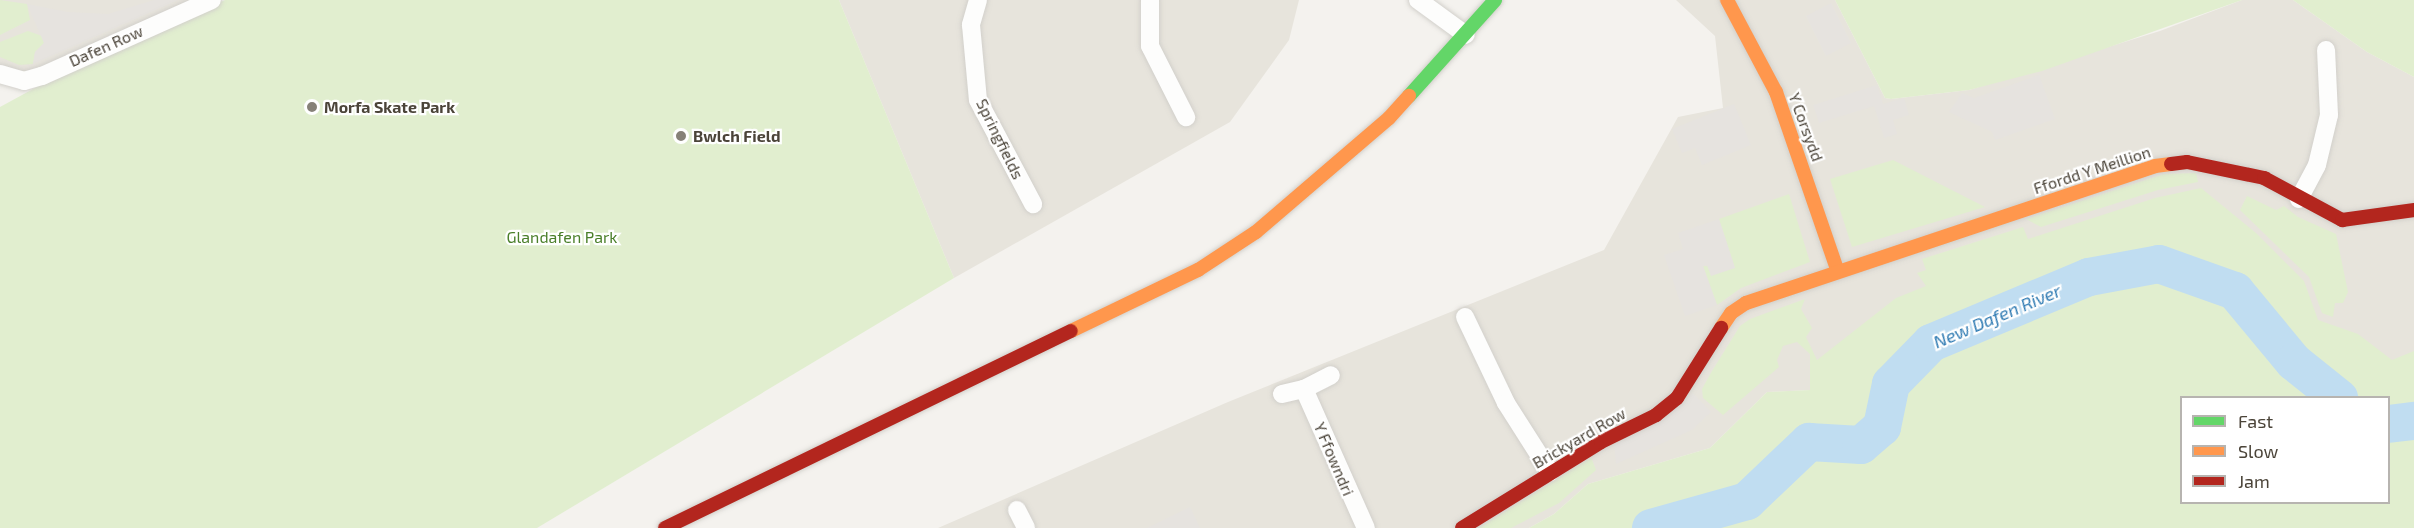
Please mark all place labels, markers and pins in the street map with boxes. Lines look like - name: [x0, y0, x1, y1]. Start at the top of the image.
- place label: Morfa Skate Park: [324, 97, 455, 117]
- marker: Morfa Skate Park: [305, 100, 319, 114]
- place label: Bwlch Field: [693, 126, 780, 146]
- marker: Bwlch Field: [674, 129, 688, 143]

